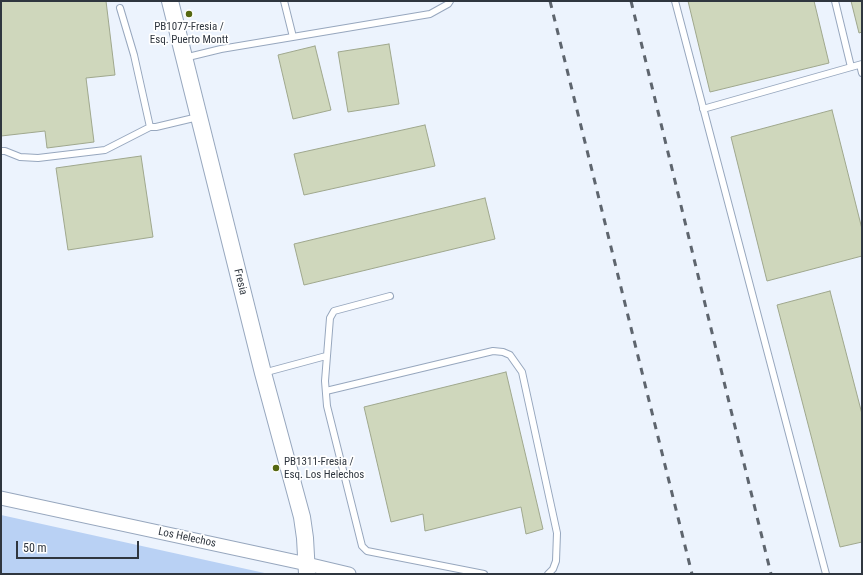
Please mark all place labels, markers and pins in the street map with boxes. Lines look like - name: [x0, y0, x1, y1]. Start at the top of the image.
- marker: PB1077-Fresia / Esq. Puerto Montt: [184, 9, 194, 19]
- place label: PB1077-Fresia / Esq. Puerto Montt: [150, 20, 228, 46]
- place label: PB1311-Fresia / Esq. Los Helechos: [284, 455, 364, 481]
- marker: PB1311-Fresia / Esq. Los Helechos: [271, 463, 281, 473]

